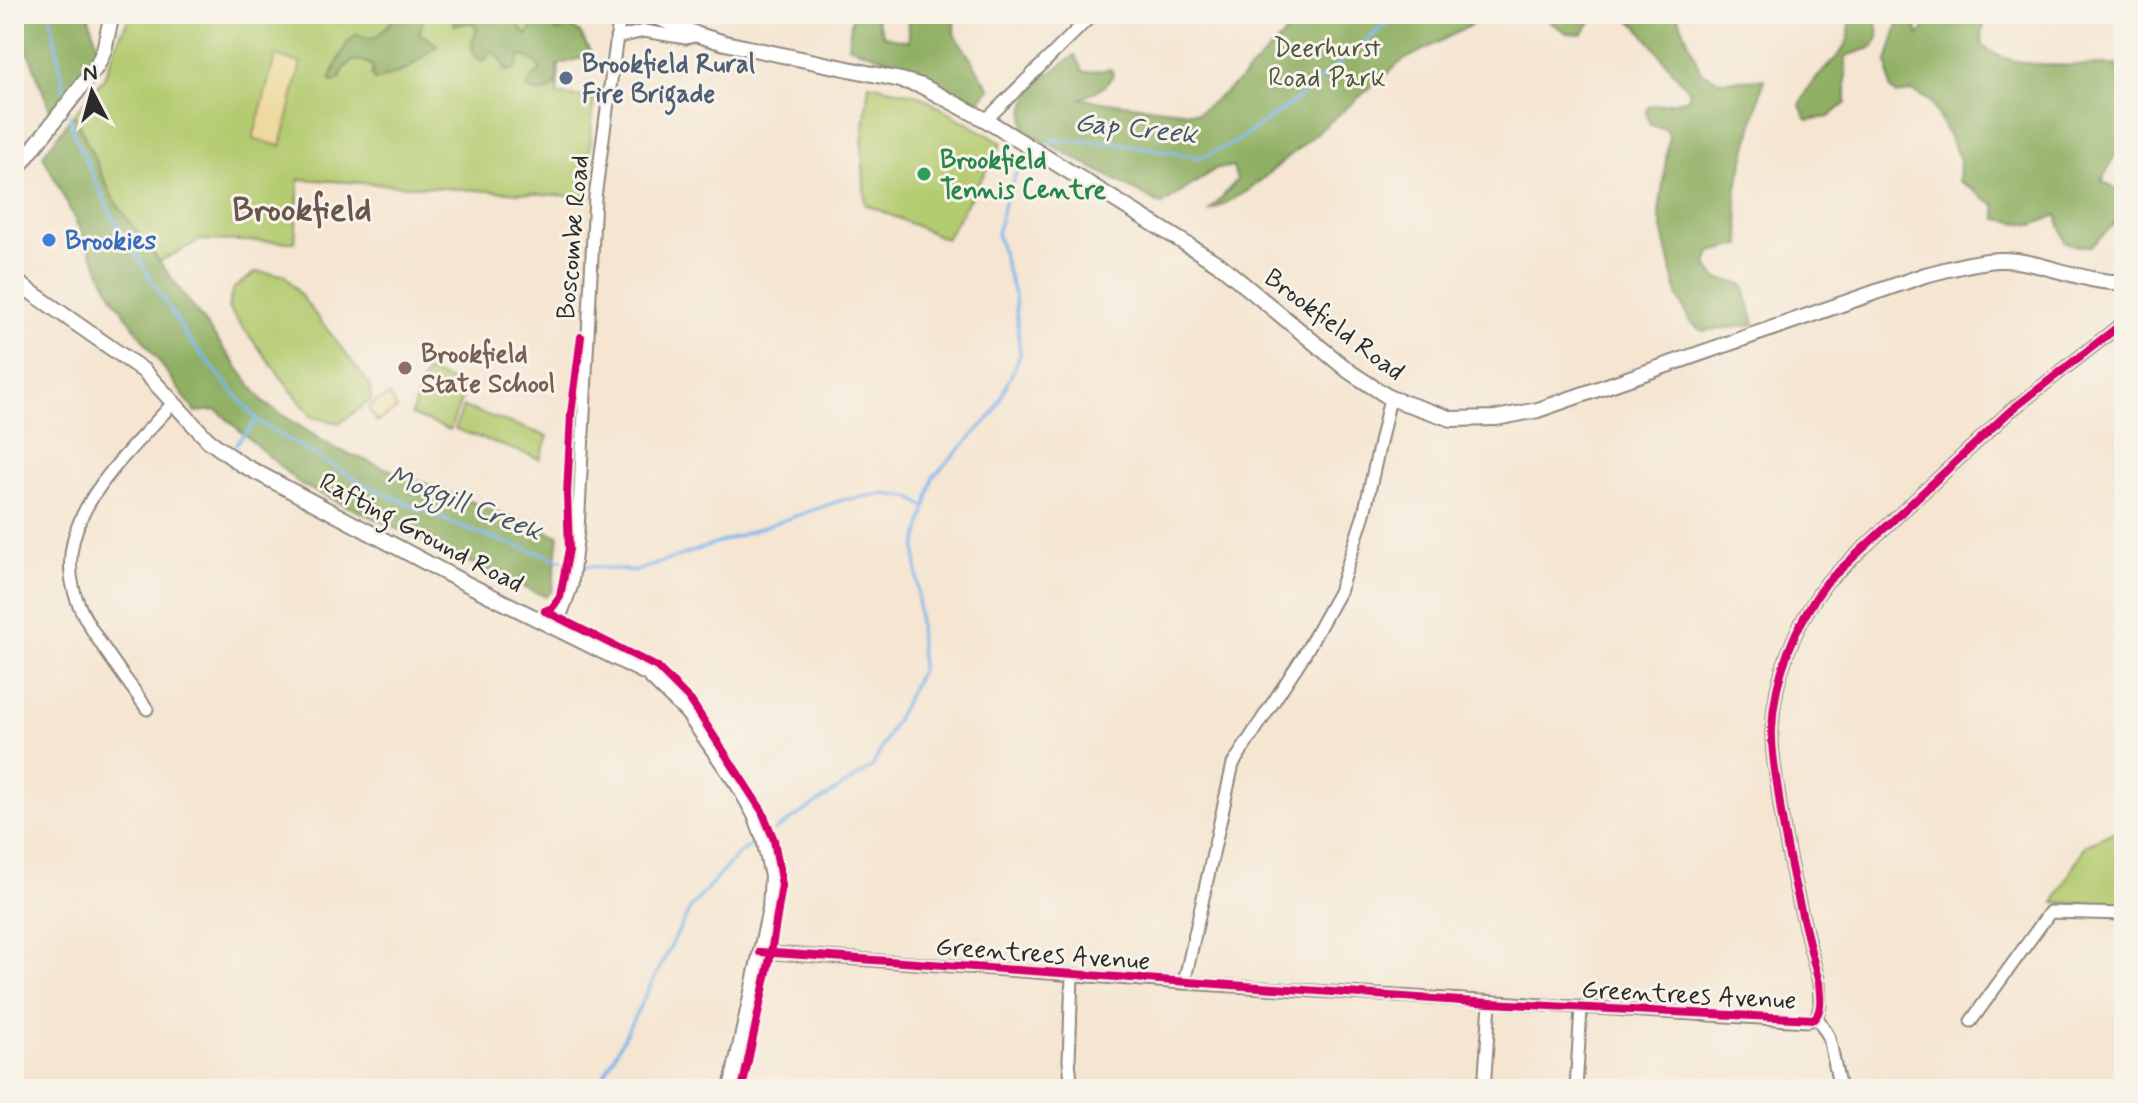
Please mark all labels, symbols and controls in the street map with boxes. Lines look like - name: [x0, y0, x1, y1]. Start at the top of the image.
- park label: Deerhurst Road Park: [1268, 32, 1386, 96]
- place label: Brookfield Rural Fire Brigade: [582, 48, 755, 115]
- north arrow: [52, 52, 132, 132]
- text: N: [81, 59, 99, 89]
- marker: Brookfield Rural Fire Brigade: [557, 69, 575, 87]
- water label: Gap Creek: [1073, 105, 1200, 154]
- place label: Brookfield Tennis Centre: [940, 144, 1106, 208]
- street label: Boscombe Road: [550, 154, 598, 321]
- marker: Brookfield Tennis Centre: [915, 165, 933, 183]
- district label: Brookfield: [232, 188, 372, 233]
- place label: Brookies: [65, 225, 157, 259]
- marker: Brookies: [40, 231, 58, 249]
- street label: Brookfield Road: [1257, 262, 1411, 389]
- place label: Brookfield State School: [421, 338, 555, 402]
- marker: Brookfield State School: [396, 359, 414, 377]
- water label: Moggill Creek: [380, 458, 548, 554]
- street label: Rafting Ground Road: [312, 466, 529, 605]
- street label: Greentrees Avenue: [934, 931, 1151, 979]
- street label: Greentrees Avenue: [1581, 973, 1797, 1019]

